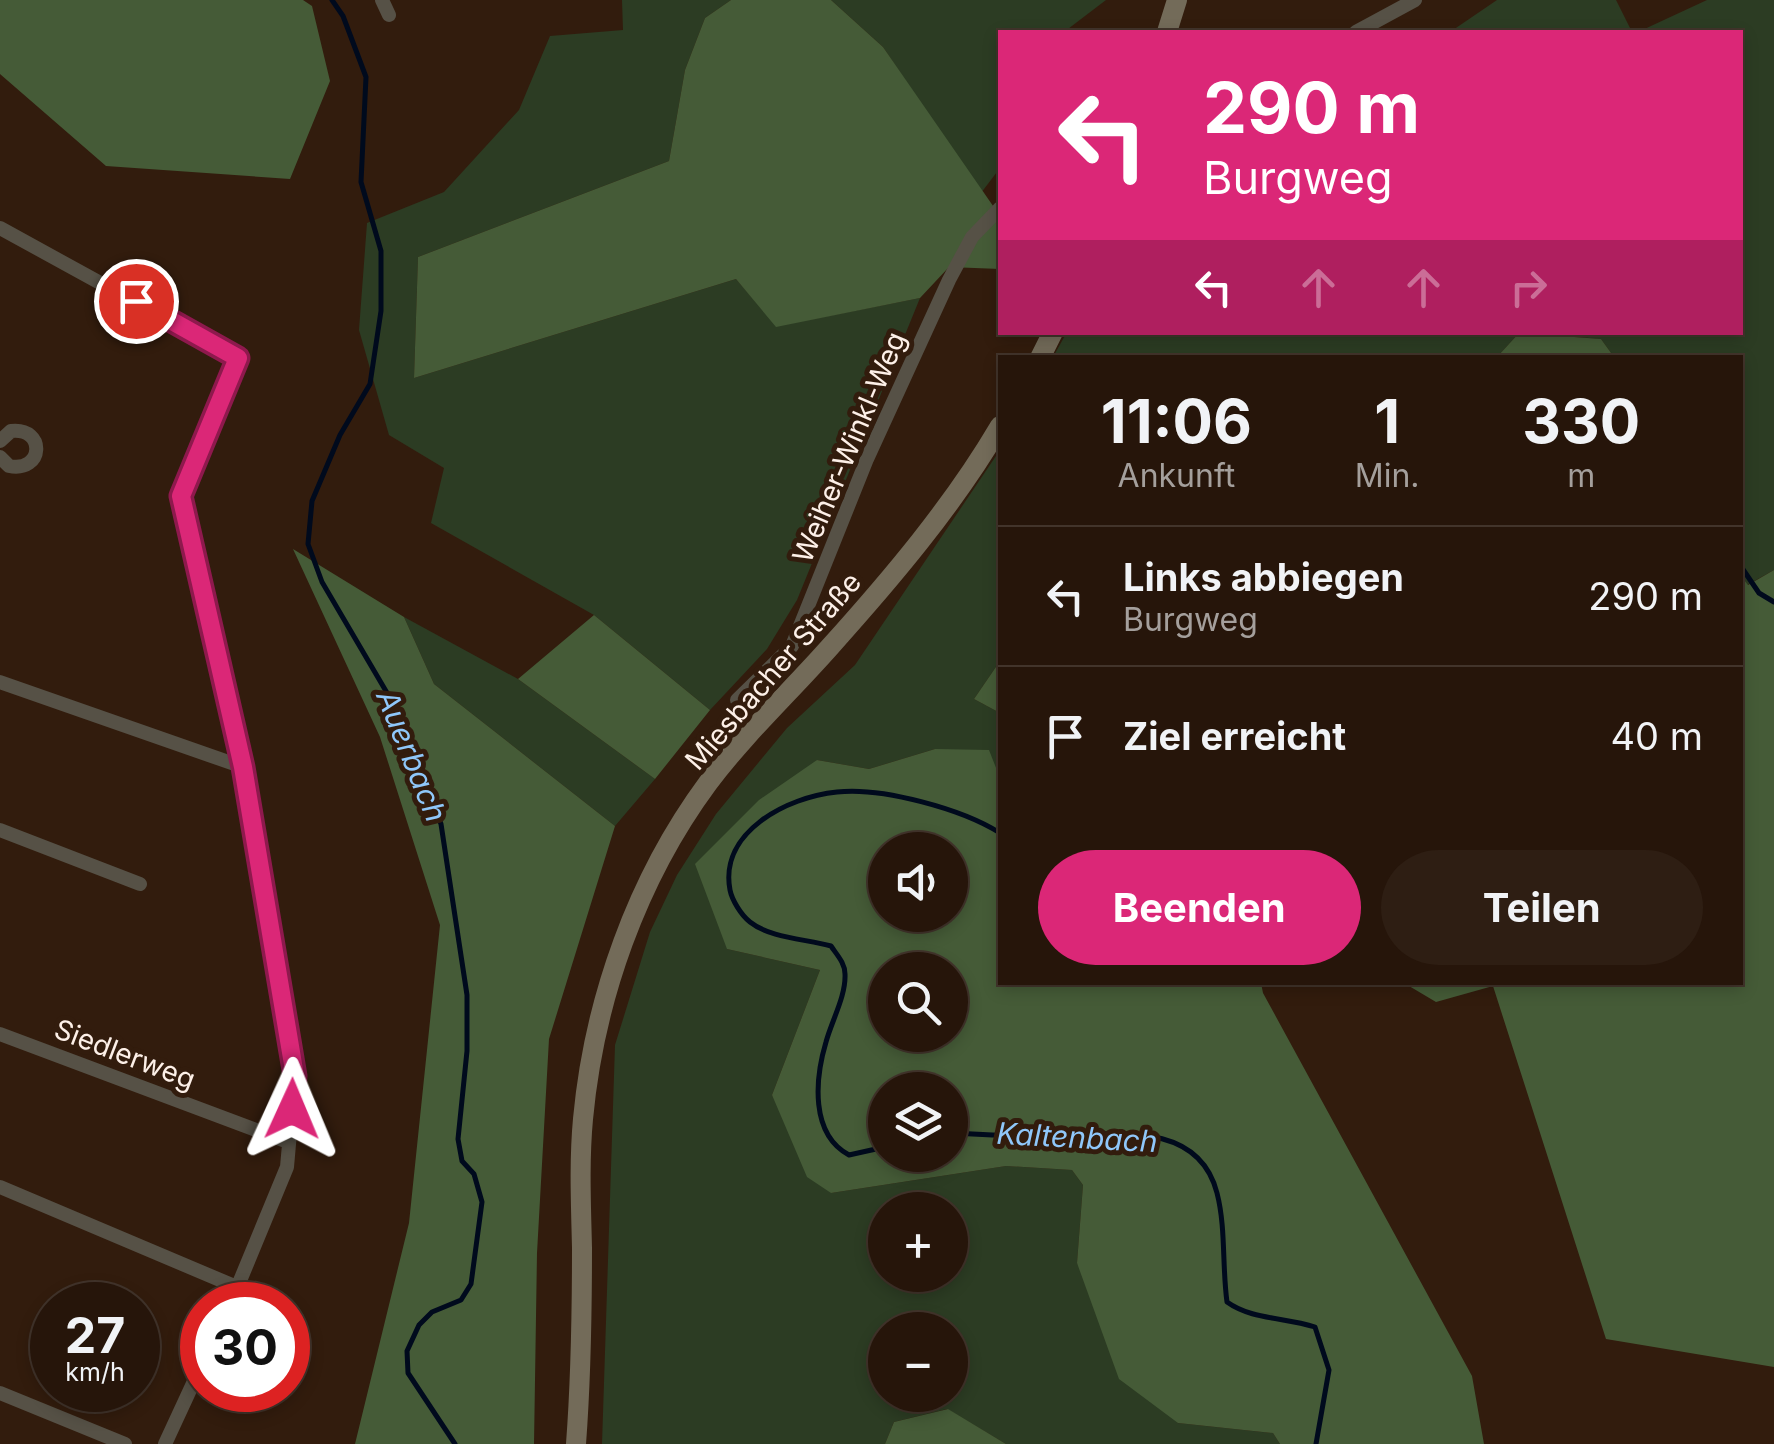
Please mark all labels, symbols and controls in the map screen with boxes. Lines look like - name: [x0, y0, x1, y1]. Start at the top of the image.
- text: 290 m: [1203, 65, 1420, 150]
- icon: left: [1038, 70, 1168, 200]
- text: Burgweg: [1203, 150, 1393, 205]
- pin: [94, 259, 179, 344]
- icon: left: [1186, 260, 1241, 315]
- icon: ahead: [1291, 260, 1346, 315]
- icon: ahead: [1396, 260, 1451, 315]
- icon: right: [1501, 260, 1556, 315]
- icon: arrive: [109, 274, 164, 329]
- street label: Weiher-Winkl-Weg: [785, 327, 913, 567]
- text: 11:06: [1101, 385, 1252, 457]
- text: 1: [1374, 385, 1400, 457]
- text: 330: [1522, 385, 1640, 457]
- text: Ankunft: [1118, 456, 1235, 495]
- text: Min.: [1355, 456, 1420, 495]
- text: m: [1567, 456, 1595, 495]
- text: Links abbiegen: [1123, 554, 1404, 600]
- street label: Miesbacher Straße: [678, 565, 868, 777]
- icon: left: [1038, 569, 1093, 624]
- text: 290 m: [1588, 573, 1703, 619]
- text: Burgweg: [1123, 600, 1258, 639]
- water label: Auerbach: [369, 683, 455, 827]
- icon: arrive: [1038, 709, 1093, 764]
- text: Ziel erreicht: [1123, 713, 1346, 759]
- text: 40 m: [1611, 713, 1703, 759]
- map controls: [868, 832, 968, 1412]
- button: sound: [868, 832, 968, 932]
- button: Beenden: [1038, 850, 1361, 965]
- button: Teilen: [1381, 850, 1703, 965]
- button: search: [868, 952, 968, 1052]
- street label: Siedlerweg: [50, 1012, 200, 1096]
- position arrow: [240, 1057, 344, 1161]
- button: layers: [868, 1072, 968, 1172]
- water label: Kaltenbach: [996, 1115, 1159, 1159]
- button: +: [868, 1192, 968, 1292]
- speed limit sign: 30: [180, 1282, 310, 1412]
- text: 27: [65, 1305, 125, 1365]
- button: −: [868, 1312, 968, 1412]
- text: km/h: [65, 1357, 125, 1387]

